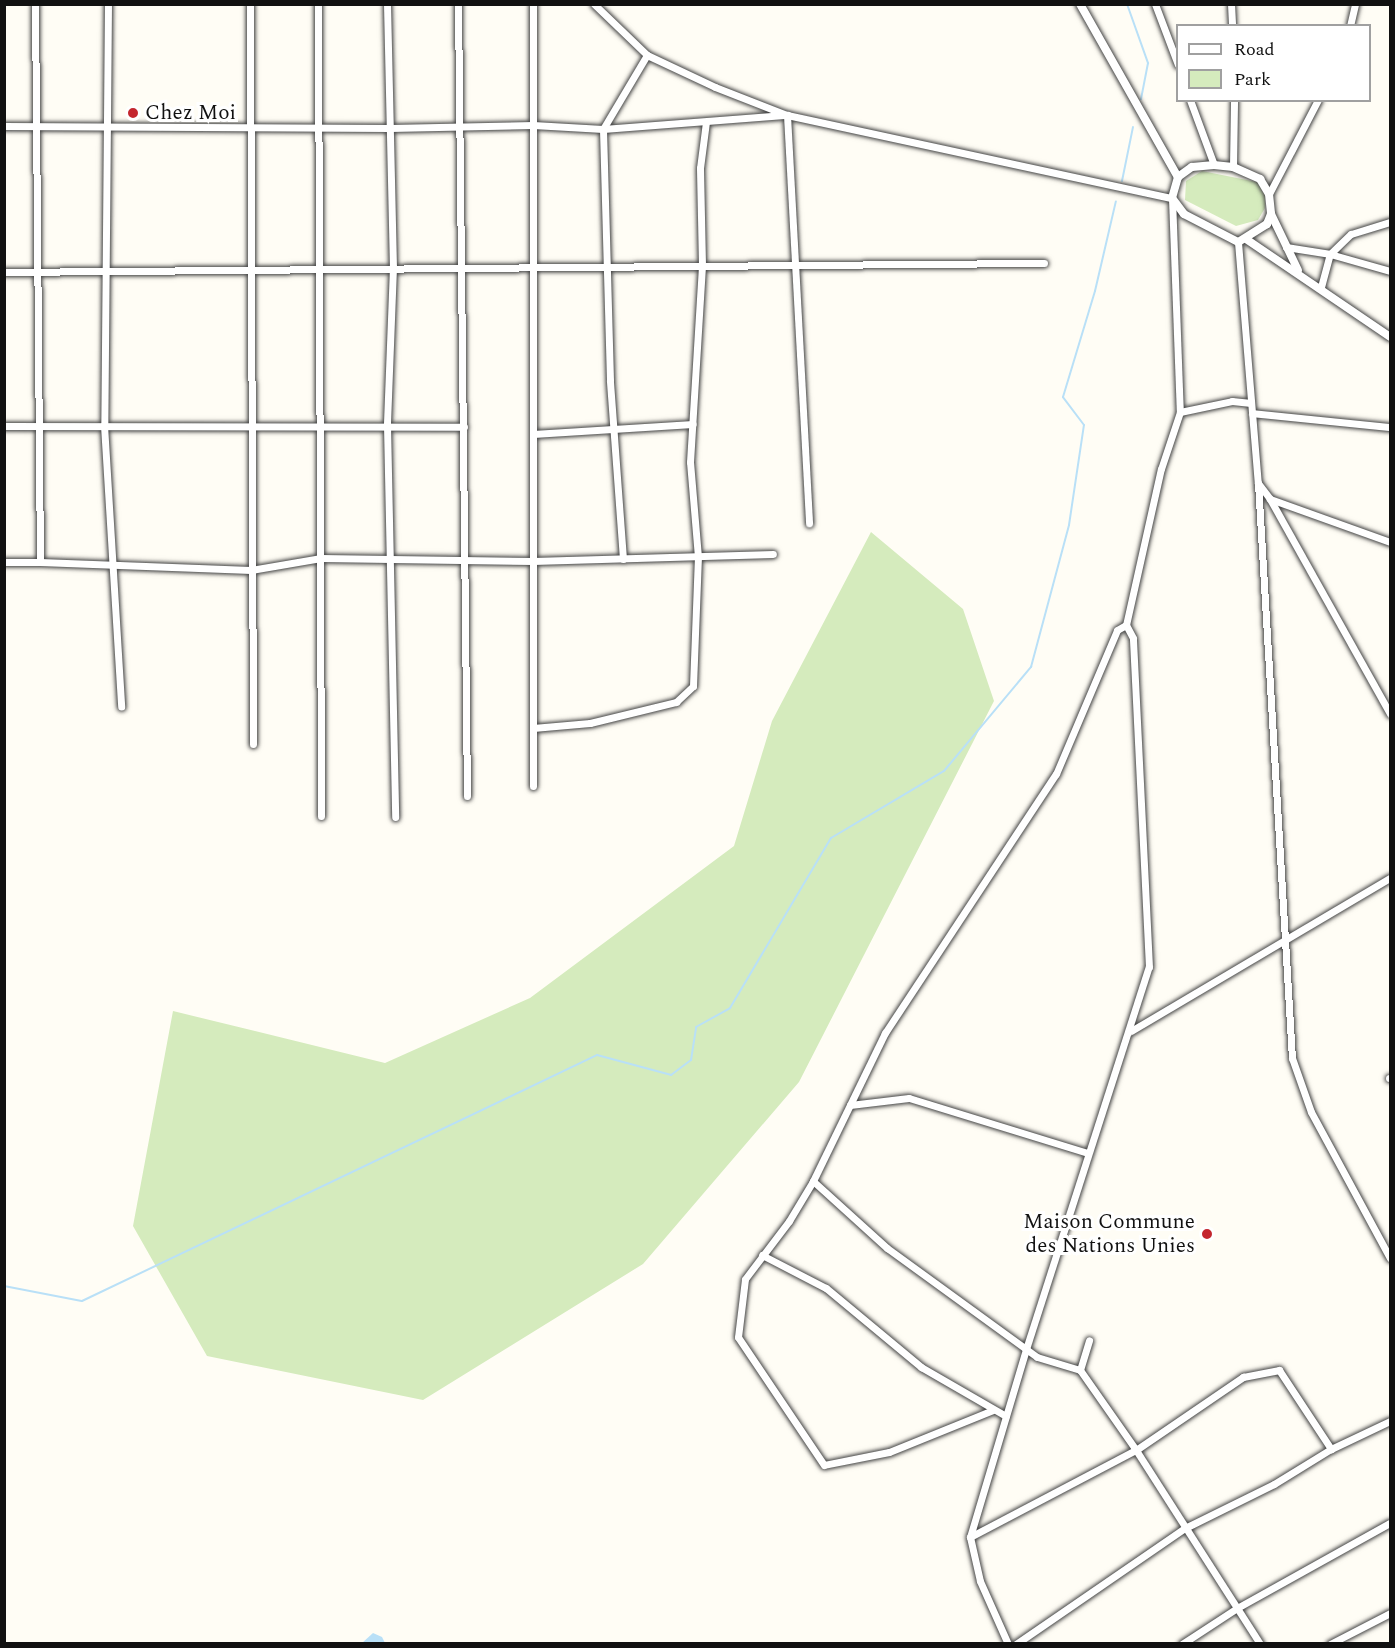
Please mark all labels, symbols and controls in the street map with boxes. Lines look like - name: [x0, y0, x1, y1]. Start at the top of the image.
- legend: [1176, 24, 1371, 102]
- text: Road: [1234, 36, 1275, 63]
- text: Park: [1234, 66, 1271, 93]
- place label: Chez Moi: [145, 100, 236, 126]
- marker: Chez Moi: [126, 106, 140, 120]
- place label: Maison Commune des Nations Unies: [1023, 1209, 1195, 1259]
- marker: Maison Commune des Nations Unies: [1200, 1227, 1214, 1241]

